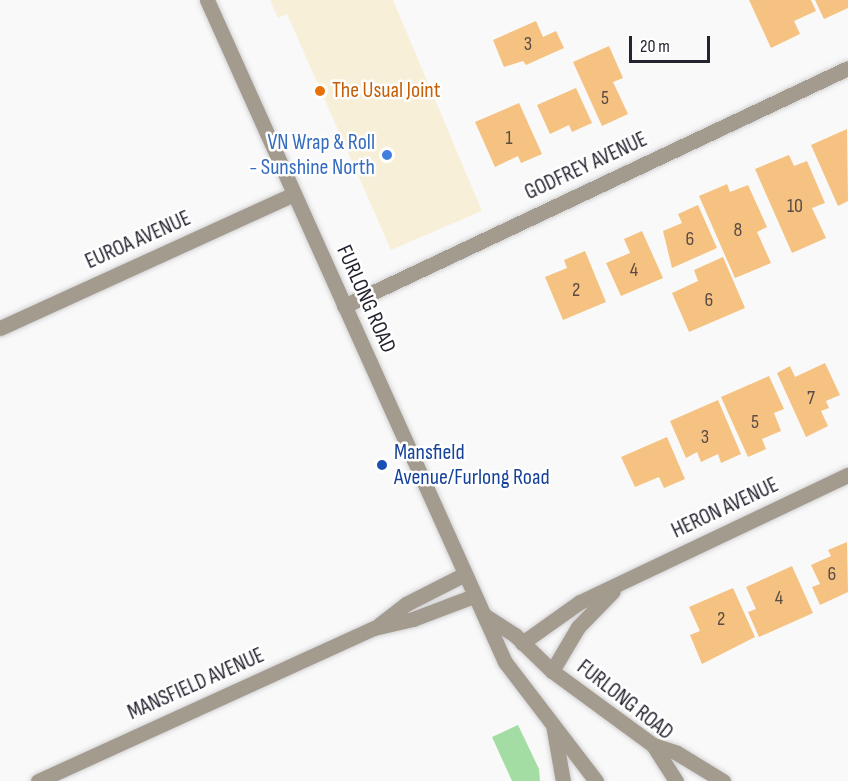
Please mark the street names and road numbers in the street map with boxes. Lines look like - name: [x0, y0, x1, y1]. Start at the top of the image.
- street label: GODFREY AVENUE: [521, 126, 651, 206]
- street label: EUROA AVENUE: [81, 205, 195, 275]
- street label: FURLONG ROAD: [331, 241, 401, 357]
- street label: HERON AVENUE: [667, 472, 783, 544]
- street label: MANSFIELD AVENUE: [124, 642, 268, 726]
- street label: FURLONG ROAD: [572, 654, 678, 746]

